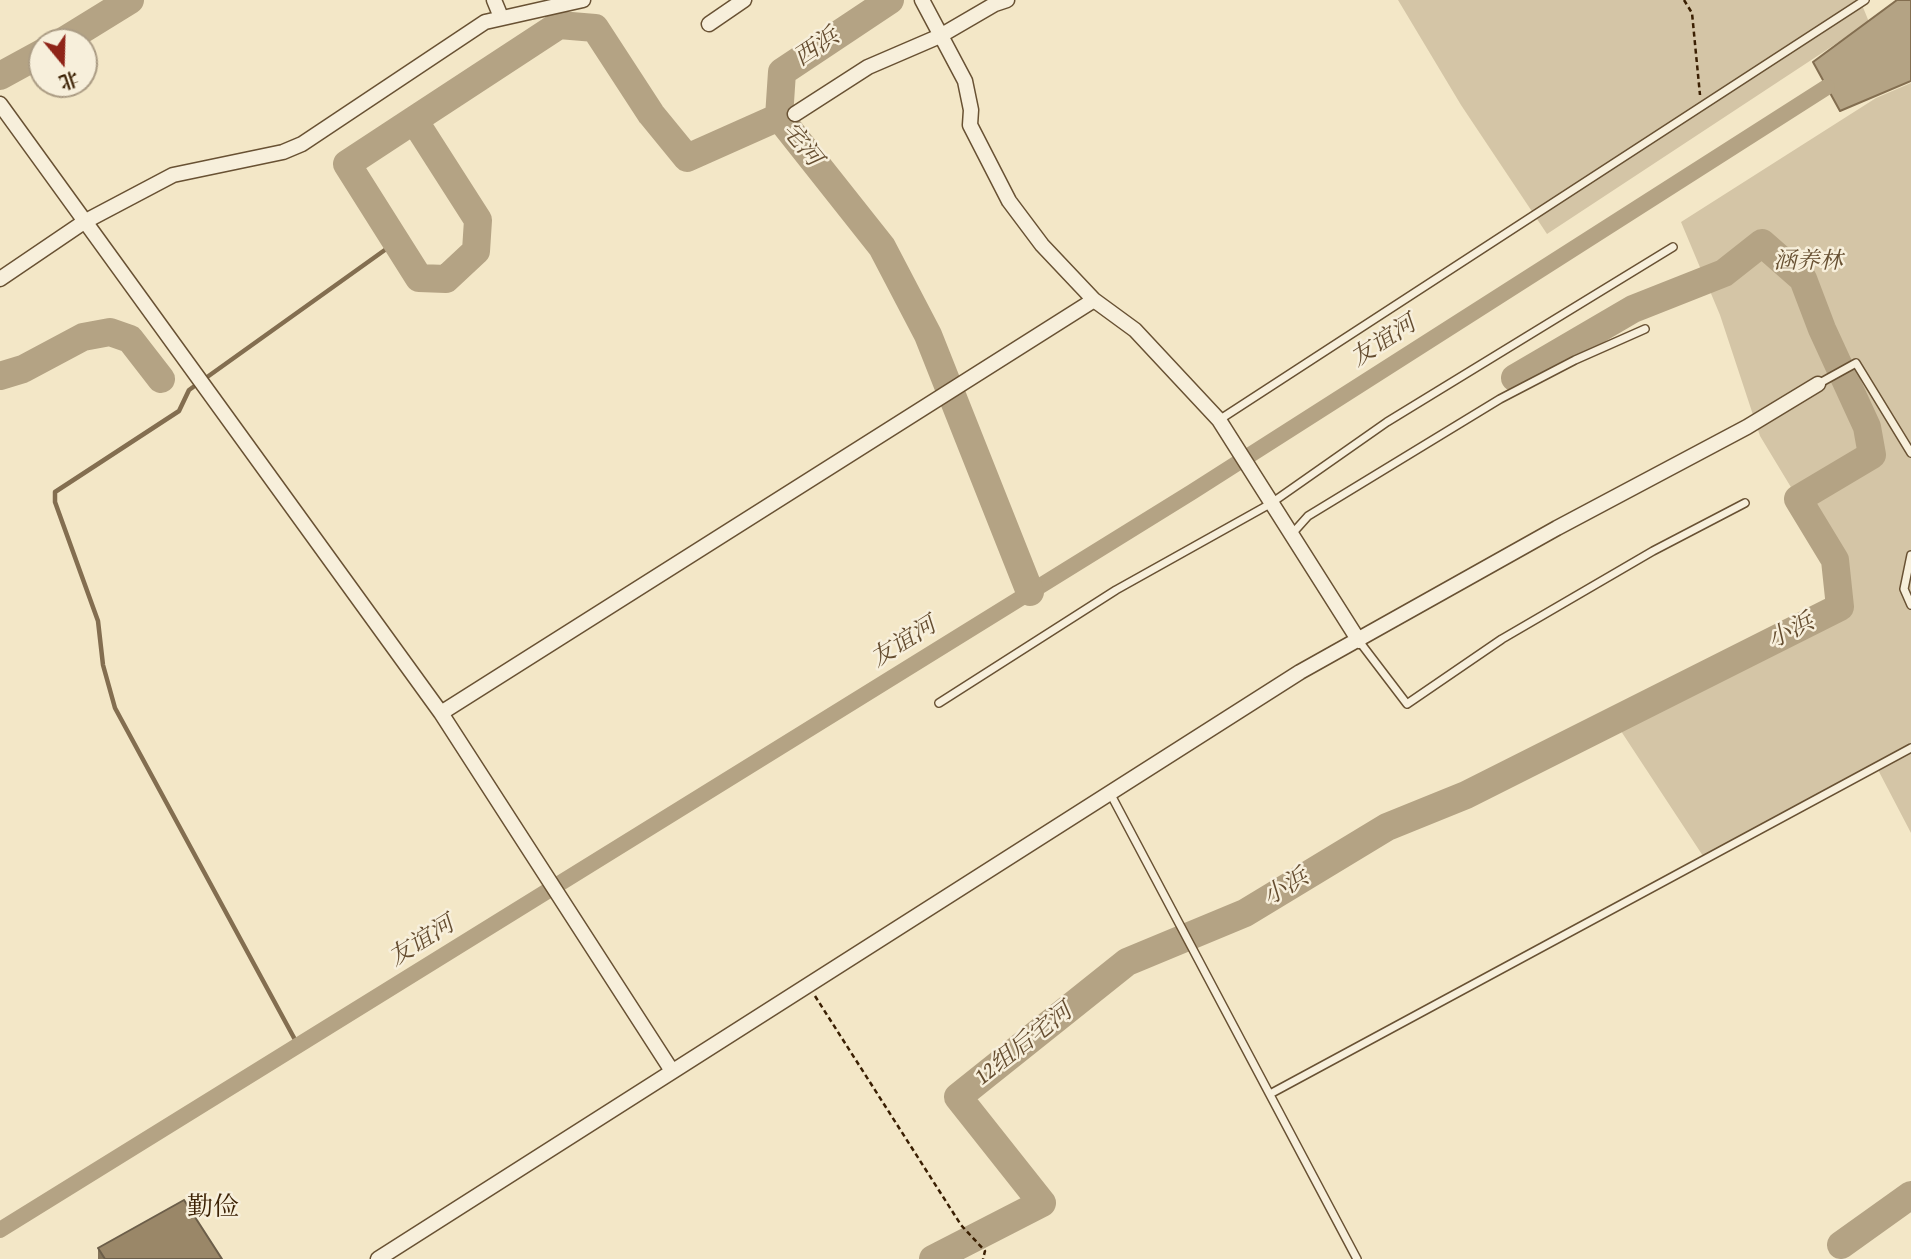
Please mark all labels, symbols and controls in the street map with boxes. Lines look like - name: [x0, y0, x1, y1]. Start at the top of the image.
- water label: 西浜: [789, 23, 845, 73]
- north arrow: [28, 28, 98, 98]
- text: 北: [56, 65, 83, 97]
- water label: 宅河: [775, 117, 827, 173]
- park label: 涵养林: [1774, 248, 1842, 276]
- water label: 友谊河: [1346, 310, 1422, 374]
- water label: 小浜: [1763, 608, 1819, 656]
- water label: 友谊河: [866, 612, 942, 674]
- water label: 小浜: [1258, 863, 1314, 913]
- water label: 友谊河: [384, 911, 460, 973]
- water label: 12组后宅河: [969, 998, 1079, 1092]
- district label: 勤俭: [187, 1192, 239, 1224]

